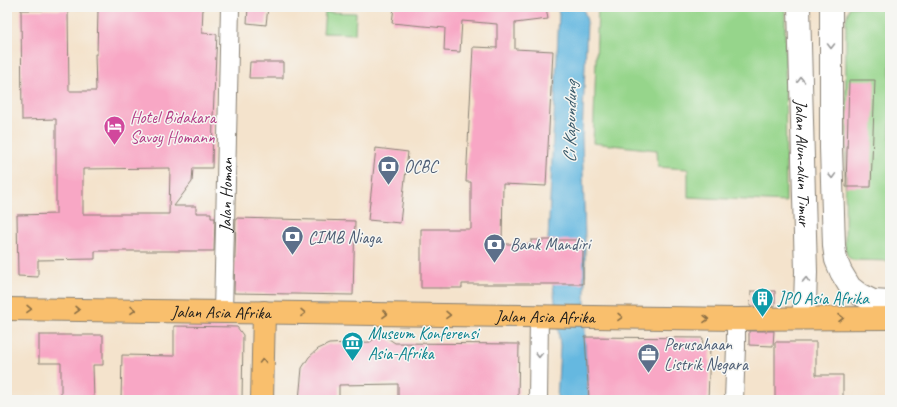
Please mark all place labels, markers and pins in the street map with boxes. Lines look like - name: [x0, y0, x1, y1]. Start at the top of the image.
- place label: Hotel Bidakara Savoy Homann: [130, 107, 218, 148]
- hotel icon: Hotel Bidakara Savoy Homann: [102, 114, 128, 147]
- bank icon: OCBC: [375, 153, 401, 186]
- place label: OCBC: [404, 156, 439, 177]
- bank icon: CIMB Niaga: [279, 224, 305, 257]
- place label: CIMB Niaga: [308, 227, 383, 248]
- bank icon: Bank Mandiri: [482, 231, 508, 264]
- place label: Bank Mandiri: [510, 234, 592, 255]
- building icon: JPO Asia Afrika: [749, 285, 775, 318]
- place label: JPO Asia Afrika: [777, 288, 870, 309]
- place label: Museum Konferensi Asia-Afrika: [368, 323, 480, 364]
- museum icon: Museum Konferensi Asia-Afrika: [339, 330, 365, 363]
- place label: Perusahaan Listrik Negara: [664, 334, 749, 375]
- office icon: Perusahaan Listrik Negara: [635, 341, 661, 374]

